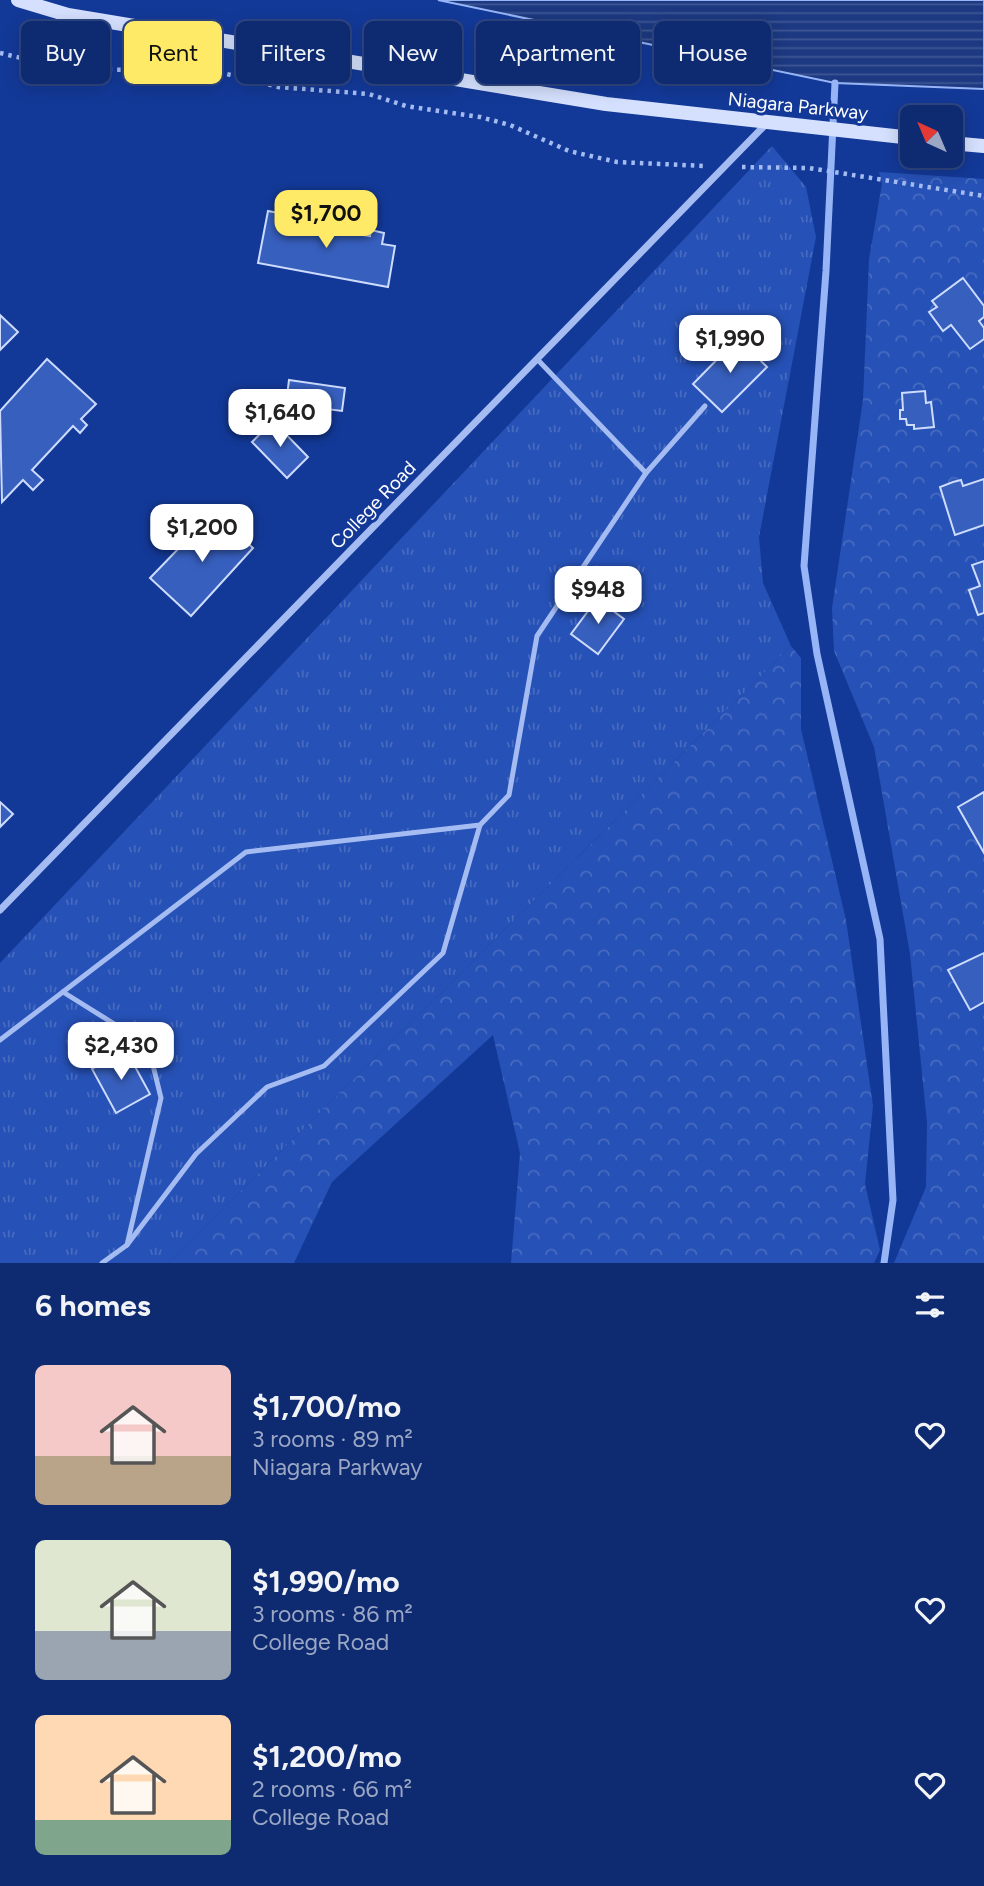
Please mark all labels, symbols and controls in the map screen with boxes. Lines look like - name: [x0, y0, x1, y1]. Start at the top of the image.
- chip: Buy: [21, 21, 110, 84]
- chip: Rent: [124, 21, 222, 84]
- chip: Filters: [236, 21, 350, 84]
- chip: New: [364, 21, 462, 84]
- chip: Apartment: [476, 21, 640, 84]
- chip: House: [654, 21, 771, 84]
- street label: Niagara Parkway: [727, 87, 869, 125]
- north arrow: [900, 105, 962, 168]
- map controls: [900, 105, 963, 168]
- pin: $1,700: [269, 190, 383, 250]
- text: $1,700: [291, 199, 361, 227]
- pin: $1,990: [673, 316, 787, 375]
- text: $1,990: [695, 324, 765, 352]
- pin: $1,640: [223, 390, 337, 449]
- text: $1,640: [244, 398, 316, 426]
- street label: College Road: [325, 456, 421, 554]
- pin: $1,200: [145, 504, 259, 564]
- text: $1,200: [166, 513, 238, 541]
- pin: $948: [557, 566, 639, 626]
- text: $948: [571, 575, 625, 603]
- pin: $2,430: [64, 1023, 178, 1082]
- text: $2,430: [84, 1031, 158, 1059]
- icon: filters: [911, 1286, 949, 1324]
- text: 6 homes: [35, 1287, 151, 1324]
- text: $1,700/mo: [252, 1388, 401, 1425]
- icon: home: [91, 1393, 175, 1477]
- icon: heart: [911, 1416, 949, 1454]
- text: 3 rooms · 89 m²: [252, 1425, 413, 1453]
- text: Niagara Parkway: [252, 1453, 422, 1481]
- text: $1,990/mo: [252, 1563, 400, 1600]
- icon: home: [91, 1568, 175, 1652]
- icon: heart: [911, 1591, 949, 1629]
- text: 3 rooms · 86 m²: [252, 1600, 413, 1628]
- text: College Road: [252, 1628, 389, 1656]
- text: $1,200/mo: [252, 1738, 402, 1775]
- icon: home: [91, 1743, 175, 1827]
- icon: heart: [911, 1766, 949, 1804]
- text: 2 rooms · 66 m²: [252, 1775, 412, 1803]
- text: College Road: [252, 1803, 389, 1831]

